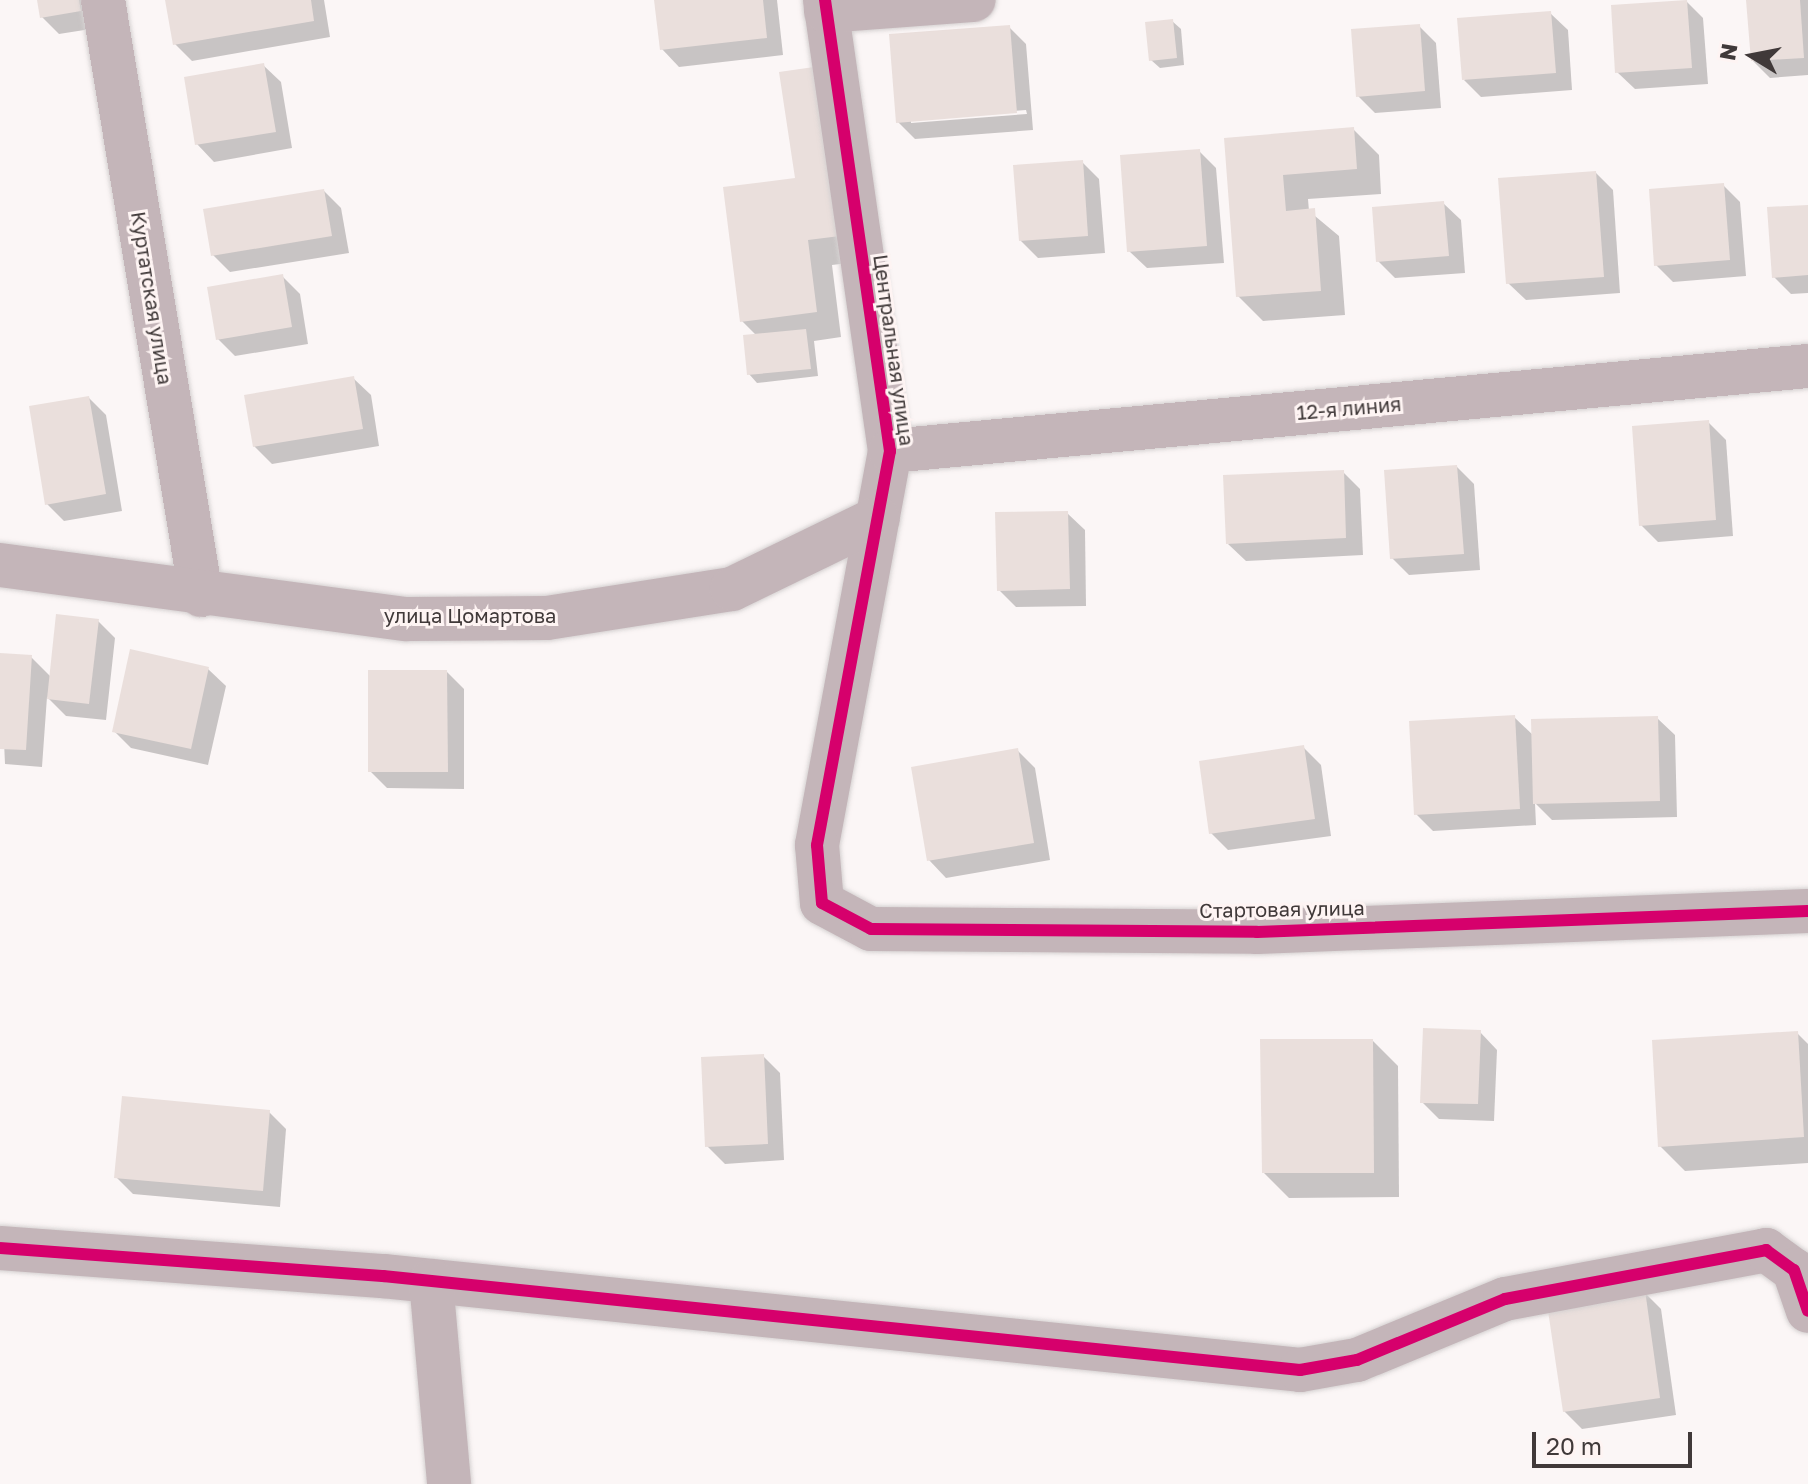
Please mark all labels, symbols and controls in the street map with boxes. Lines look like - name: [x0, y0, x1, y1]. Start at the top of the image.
- north arrow: [1712, 16, 1792, 96]
- text: N: [1713, 41, 1743, 62]
- street label: Куртатская улица: [126, 210, 178, 386]
- street label: Центральная улица: [869, 253, 919, 447]
- street label: 12-я линия: [1296, 391, 1402, 425]
- street label: улица Цомартова: [384, 603, 556, 627]
- street label: Стартовая улица: [1199, 896, 1365, 922]
- scale bar: [1536, 1416, 1696, 1466]
- text: 20 m: [1546, 1431, 1602, 1460]

